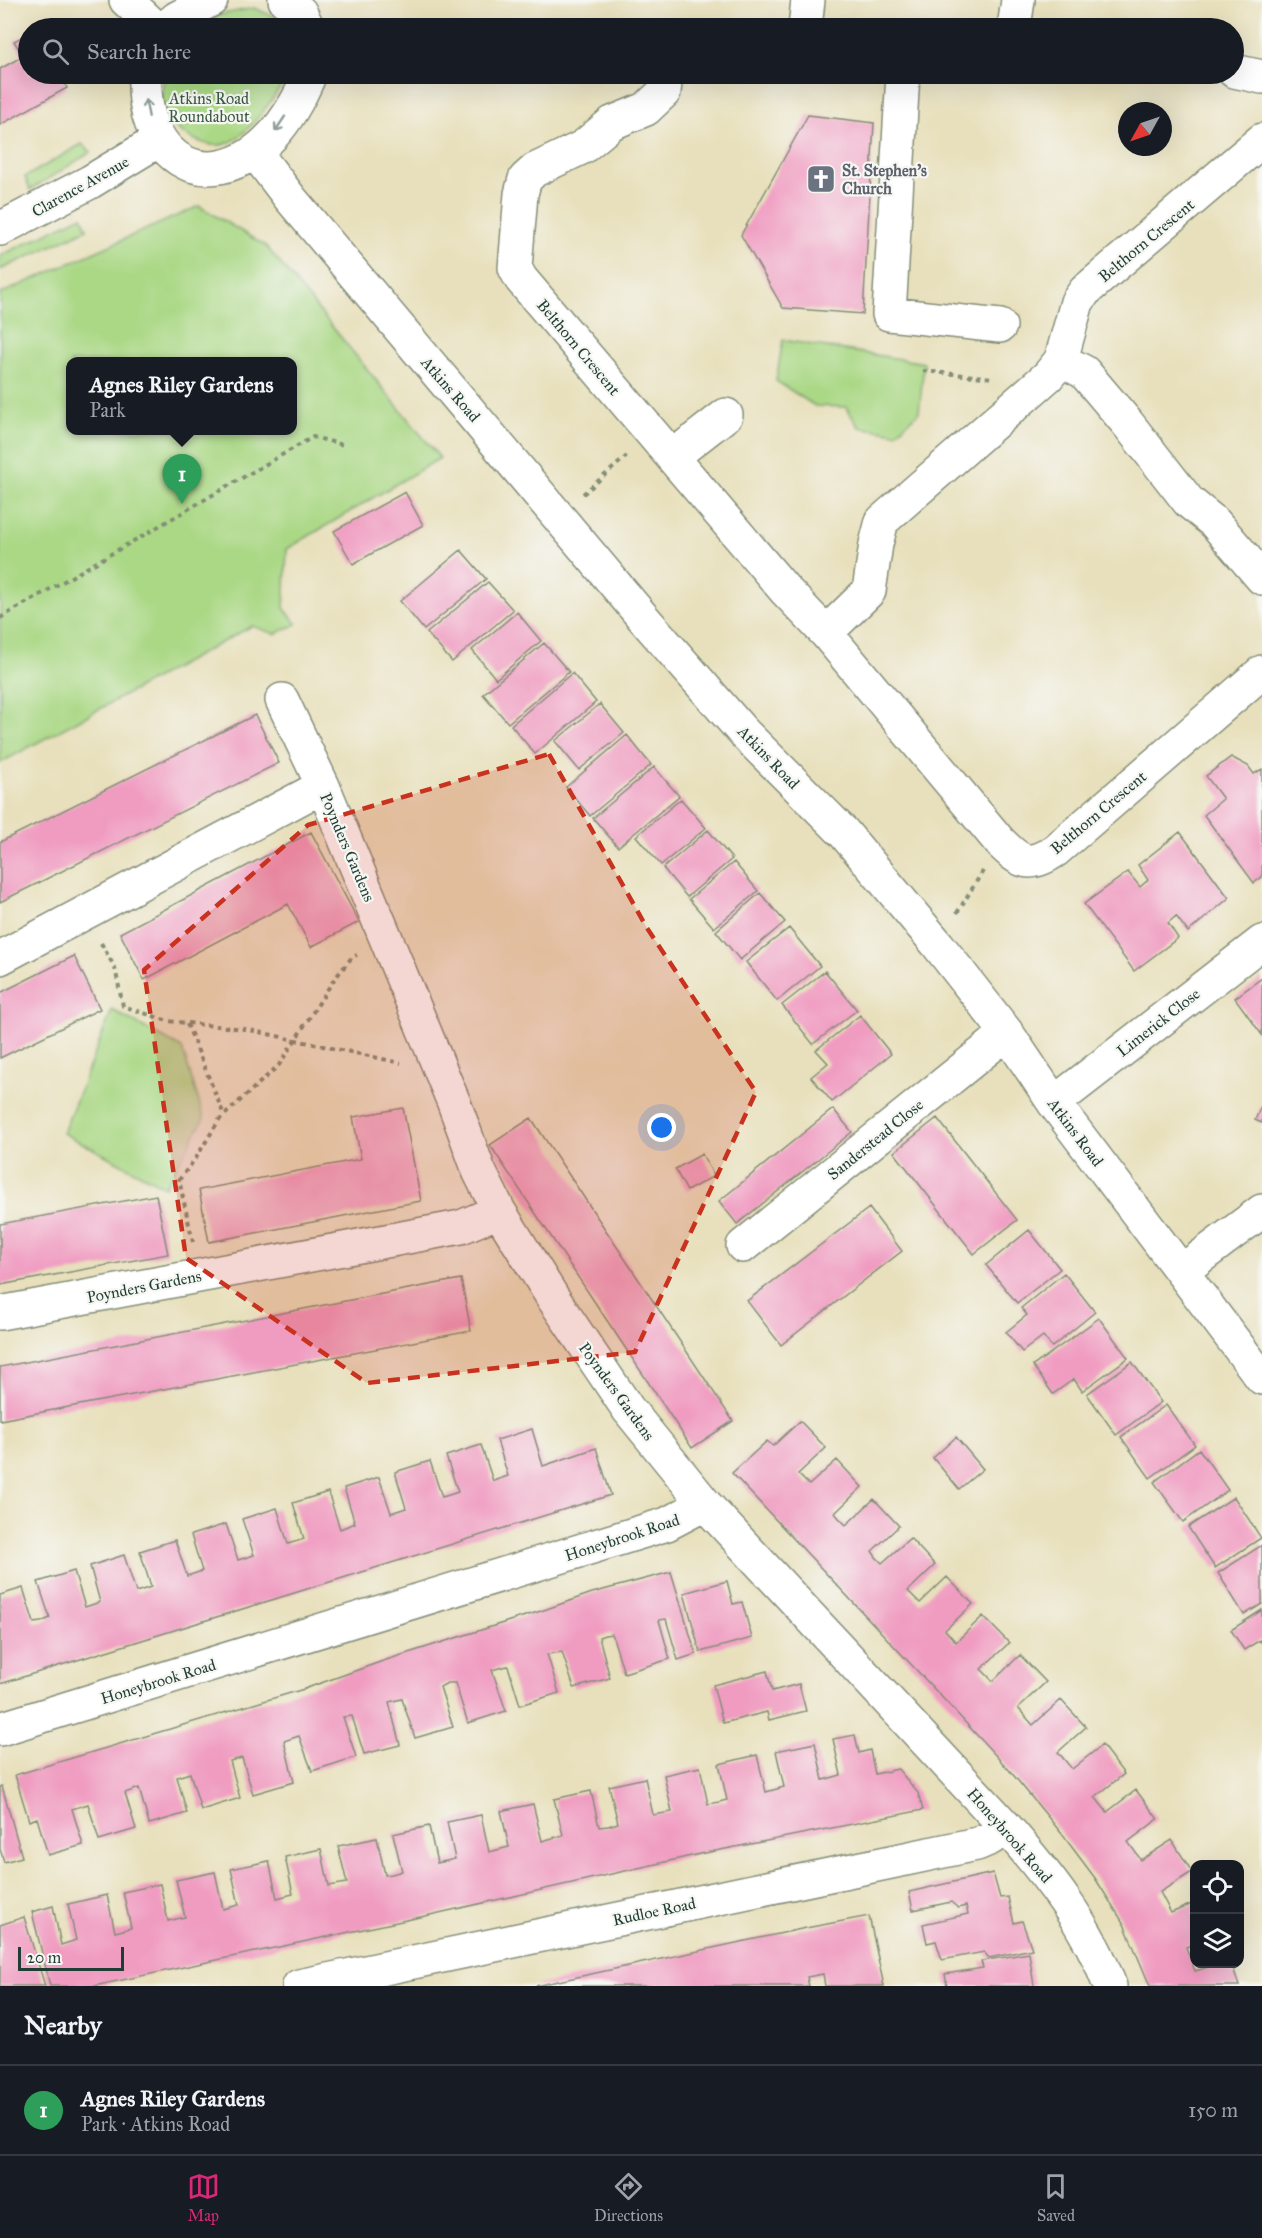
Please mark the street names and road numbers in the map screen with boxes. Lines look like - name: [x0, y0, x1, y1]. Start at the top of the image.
- street label: Clarence Avenue: [28, 152, 132, 221]
- street label: Belthorn Crescent: [1095, 195, 1198, 286]
- street label: Belthorn Crescent: [533, 296, 624, 399]
- street label: Atkins Road: [417, 352, 484, 426]
- street label: Atkins Road: [733, 721, 803, 793]
- street label: Belthorn Crescent: [1047, 767, 1150, 858]
- street label: Poynders Gardens: [316, 790, 379, 905]
- street label: Limerick Close: [1113, 984, 1204, 1061]
- street label: Atkins Road: [1043, 1094, 1107, 1170]
- street label: Sanderstead Close: [824, 1095, 927, 1184]
- street label: Poynders Gardens: [85, 1266, 203, 1307]
- street label: Poynders Gardens: [575, 1339, 659, 1444]
- street label: Honeybrook Road: [562, 1510, 682, 1565]
- street label: Honeybrook Road: [98, 1655, 218, 1708]
- street label: Honeybrook Road: [963, 1784, 1056, 1887]
- street label: Rudloe Road: [611, 1893, 697, 1930]

